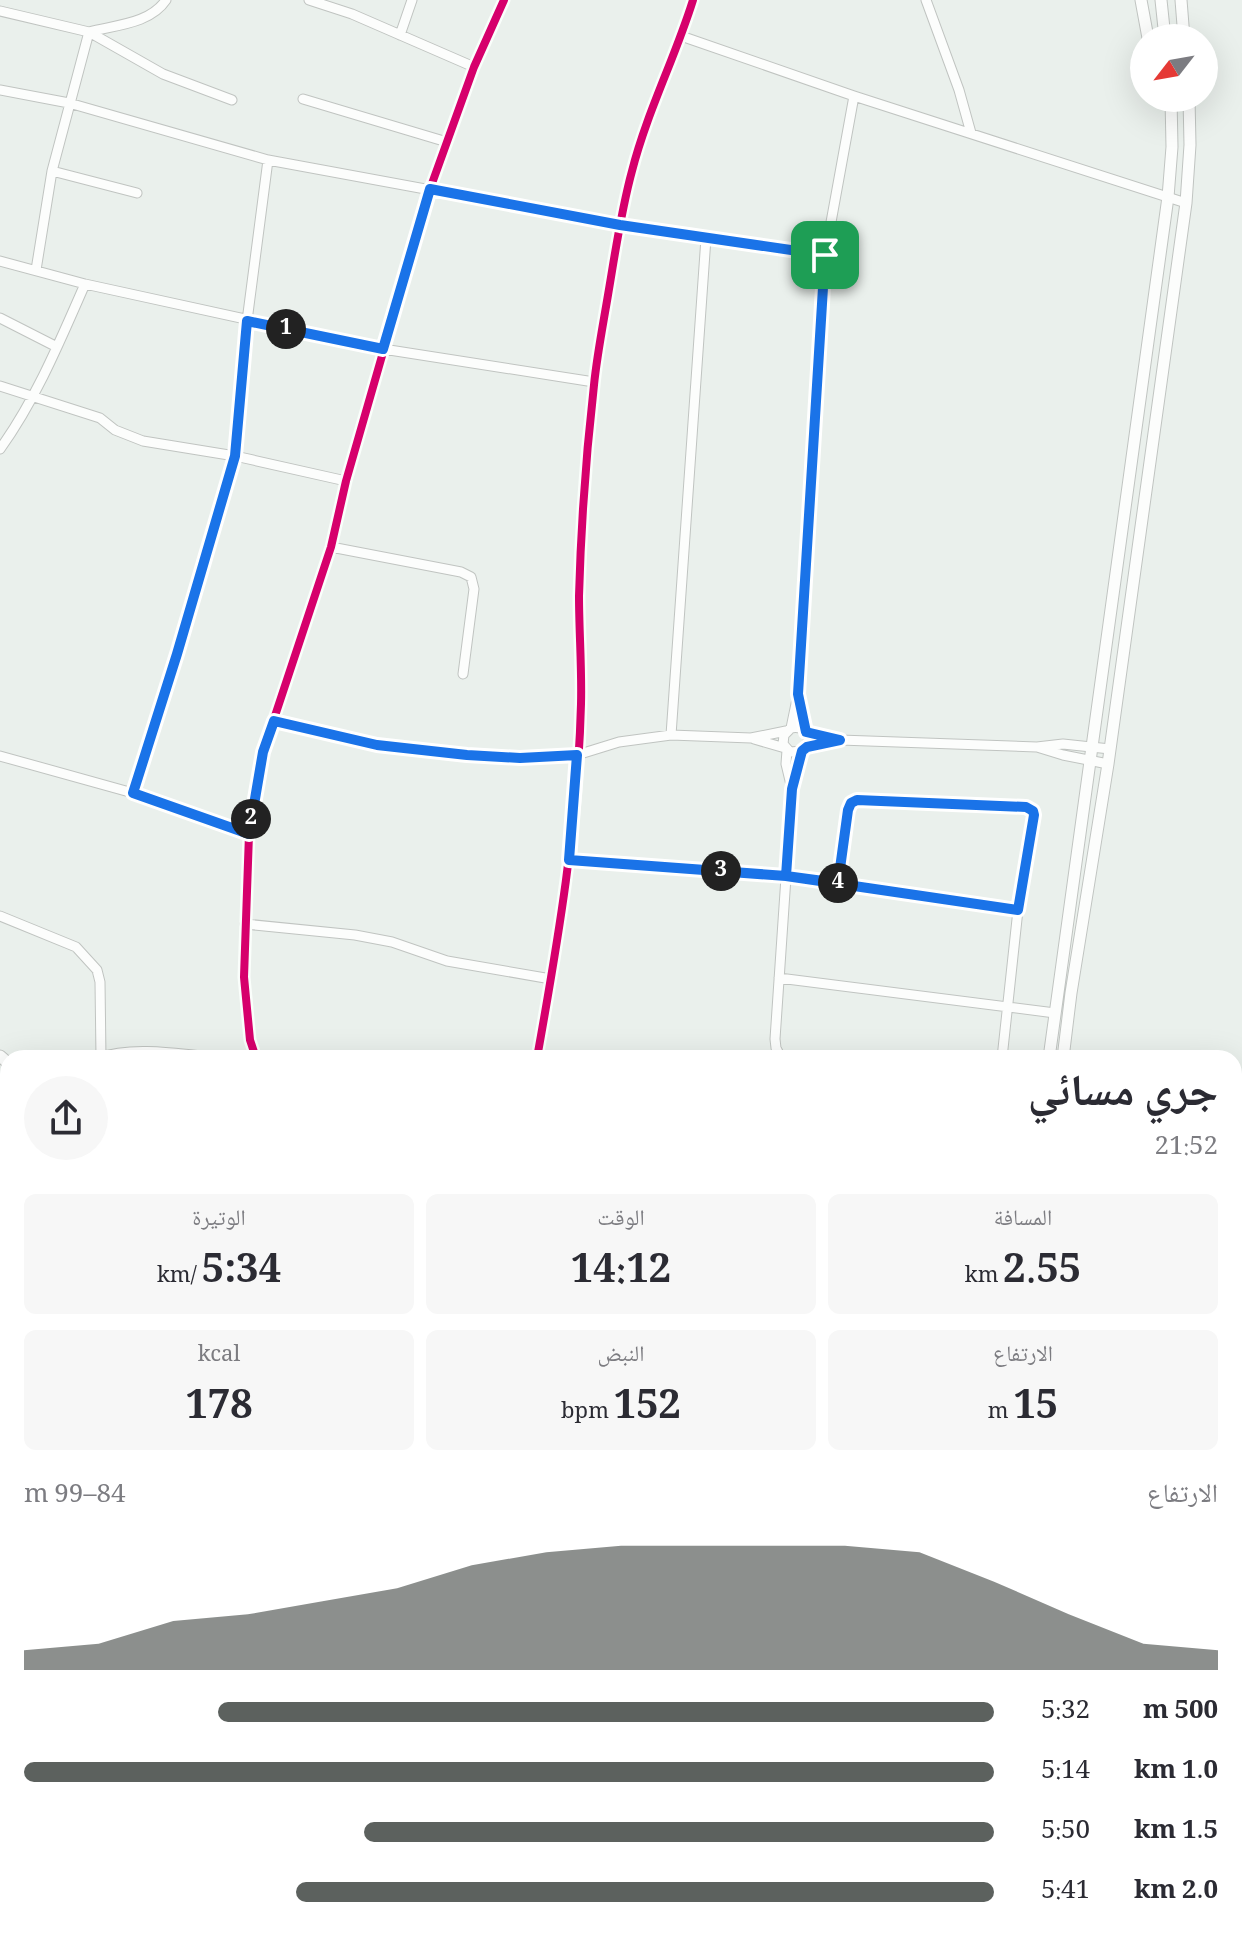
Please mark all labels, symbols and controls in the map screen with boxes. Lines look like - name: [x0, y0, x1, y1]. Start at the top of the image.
- north arrow: [1130, 24, 1218, 112]
- map controls: [1130, 24, 1218, 112]
- pin: [791, 221, 859, 289]
- icon: arrive: [803, 233, 847, 277]
- pin: 1: [266, 309, 306, 349]
- text: 1: [280, 310, 292, 348]
- pin: 2: [231, 799, 271, 839]
- text: 2: [245, 800, 257, 838]
- pin: 3: [701, 851, 741, 891]
- text: 3: [715, 852, 727, 890]
- pin: 4: [818, 863, 858, 903]
- text: 4: [832, 864, 844, 902]
- text: جري مسائي: [1028, 1058, 1218, 1133]
- button: share: [24, 1076, 108, 1160]
- text: 21:52: [1155, 1126, 1218, 1170]
- text: الوتيرة: [192, 1201, 246, 1239]
- text: الوقت: [597, 1201, 645, 1239]
- text: المسافة: [994, 1201, 1052, 1239]
- text: 5:34: [202, 1239, 281, 1307]
- text: 14:12: [571, 1239, 671, 1307]
- text: 2.55: [1003, 1239, 1081, 1307]
- text: /km: [157, 1258, 202, 1296]
- text: km: [965, 1258, 1003, 1296]
- text: kcal: [198, 1337, 240, 1375]
- text: النبض: [598, 1337, 644, 1375]
- text: الارتفاع: [993, 1337, 1053, 1375]
- text: 178: [185, 1375, 253, 1443]
- text: 152: [614, 1375, 681, 1443]
- text: 15: [1013, 1375, 1058, 1443]
- text: bpm: [561, 1394, 614, 1432]
- text: m: [988, 1394, 1013, 1432]
- text: 84–99 m: [24, 1474, 126, 1518]
- text: الارتفاع: [1147, 1474, 1218, 1518]
- text: 5:32: [1041, 1690, 1090, 1734]
- text: 500 m: [1143, 1690, 1218, 1734]
- text: 5:14: [1041, 1750, 1090, 1794]
- text: 1.0 km: [1134, 1750, 1218, 1794]
- text: 5:50: [1041, 1810, 1090, 1854]
- text: 1.5 km: [1134, 1810, 1218, 1854]
- text: 5:41: [1041, 1870, 1090, 1914]
- text: 2.0 km: [1134, 1870, 1218, 1914]

